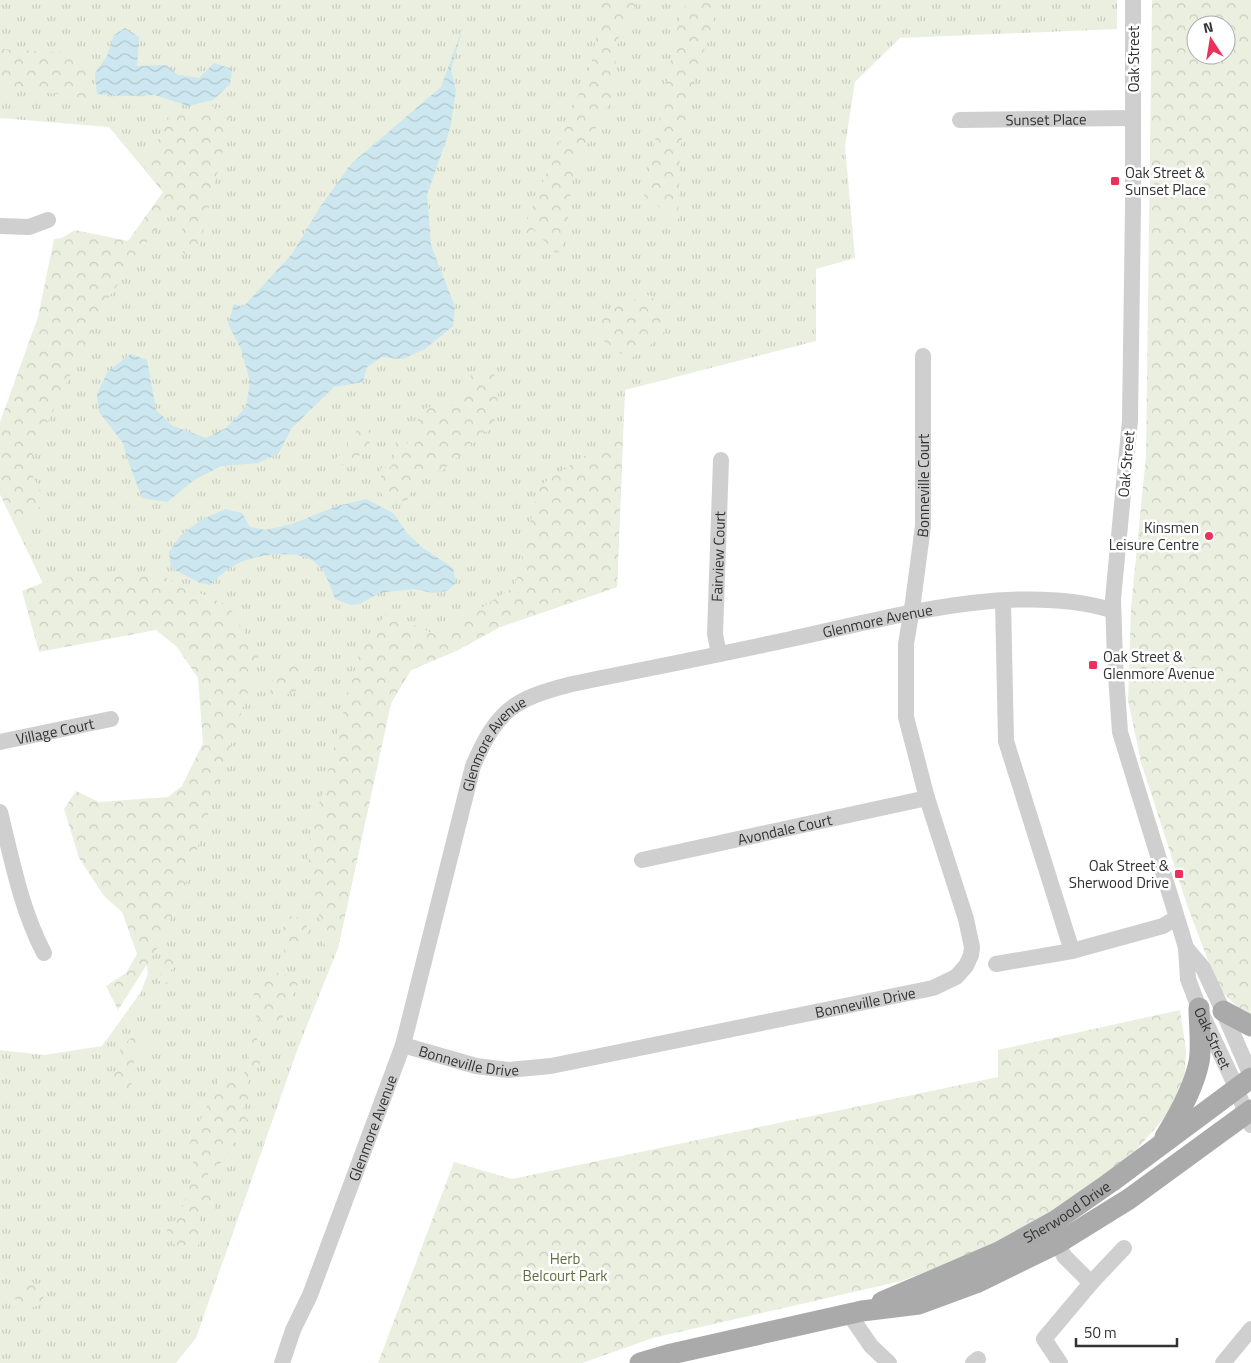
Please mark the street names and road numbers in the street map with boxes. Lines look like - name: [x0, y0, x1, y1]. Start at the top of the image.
- street label: Oak Street: [1122, 25, 1145, 92]
- street label: Sunset Place: [1005, 107, 1087, 131]
- street label: Oak Street: [1112, 429, 1140, 498]
- street label: Bonneville Court: [910, 433, 935, 539]
- street label: Fairview Court: [705, 510, 731, 602]
- street label: Glenmore Avenue: [820, 598, 934, 643]
- street label: Glenmore Avenue: [456, 690, 530, 794]
- street label: Village Court: [14, 711, 97, 750]
- street label: Avondale Court: [735, 807, 835, 850]
- street label: Bonneville Drive: [813, 980, 917, 1023]
- street label: Oak Street: [1188, 1003, 1238, 1074]
- street label: Bonneville Drive: [416, 1039, 520, 1082]
- street label: Glenmore Avenue: [342, 1072, 402, 1184]
- street label: Sherwood Drive: [1018, 1174, 1115, 1248]

